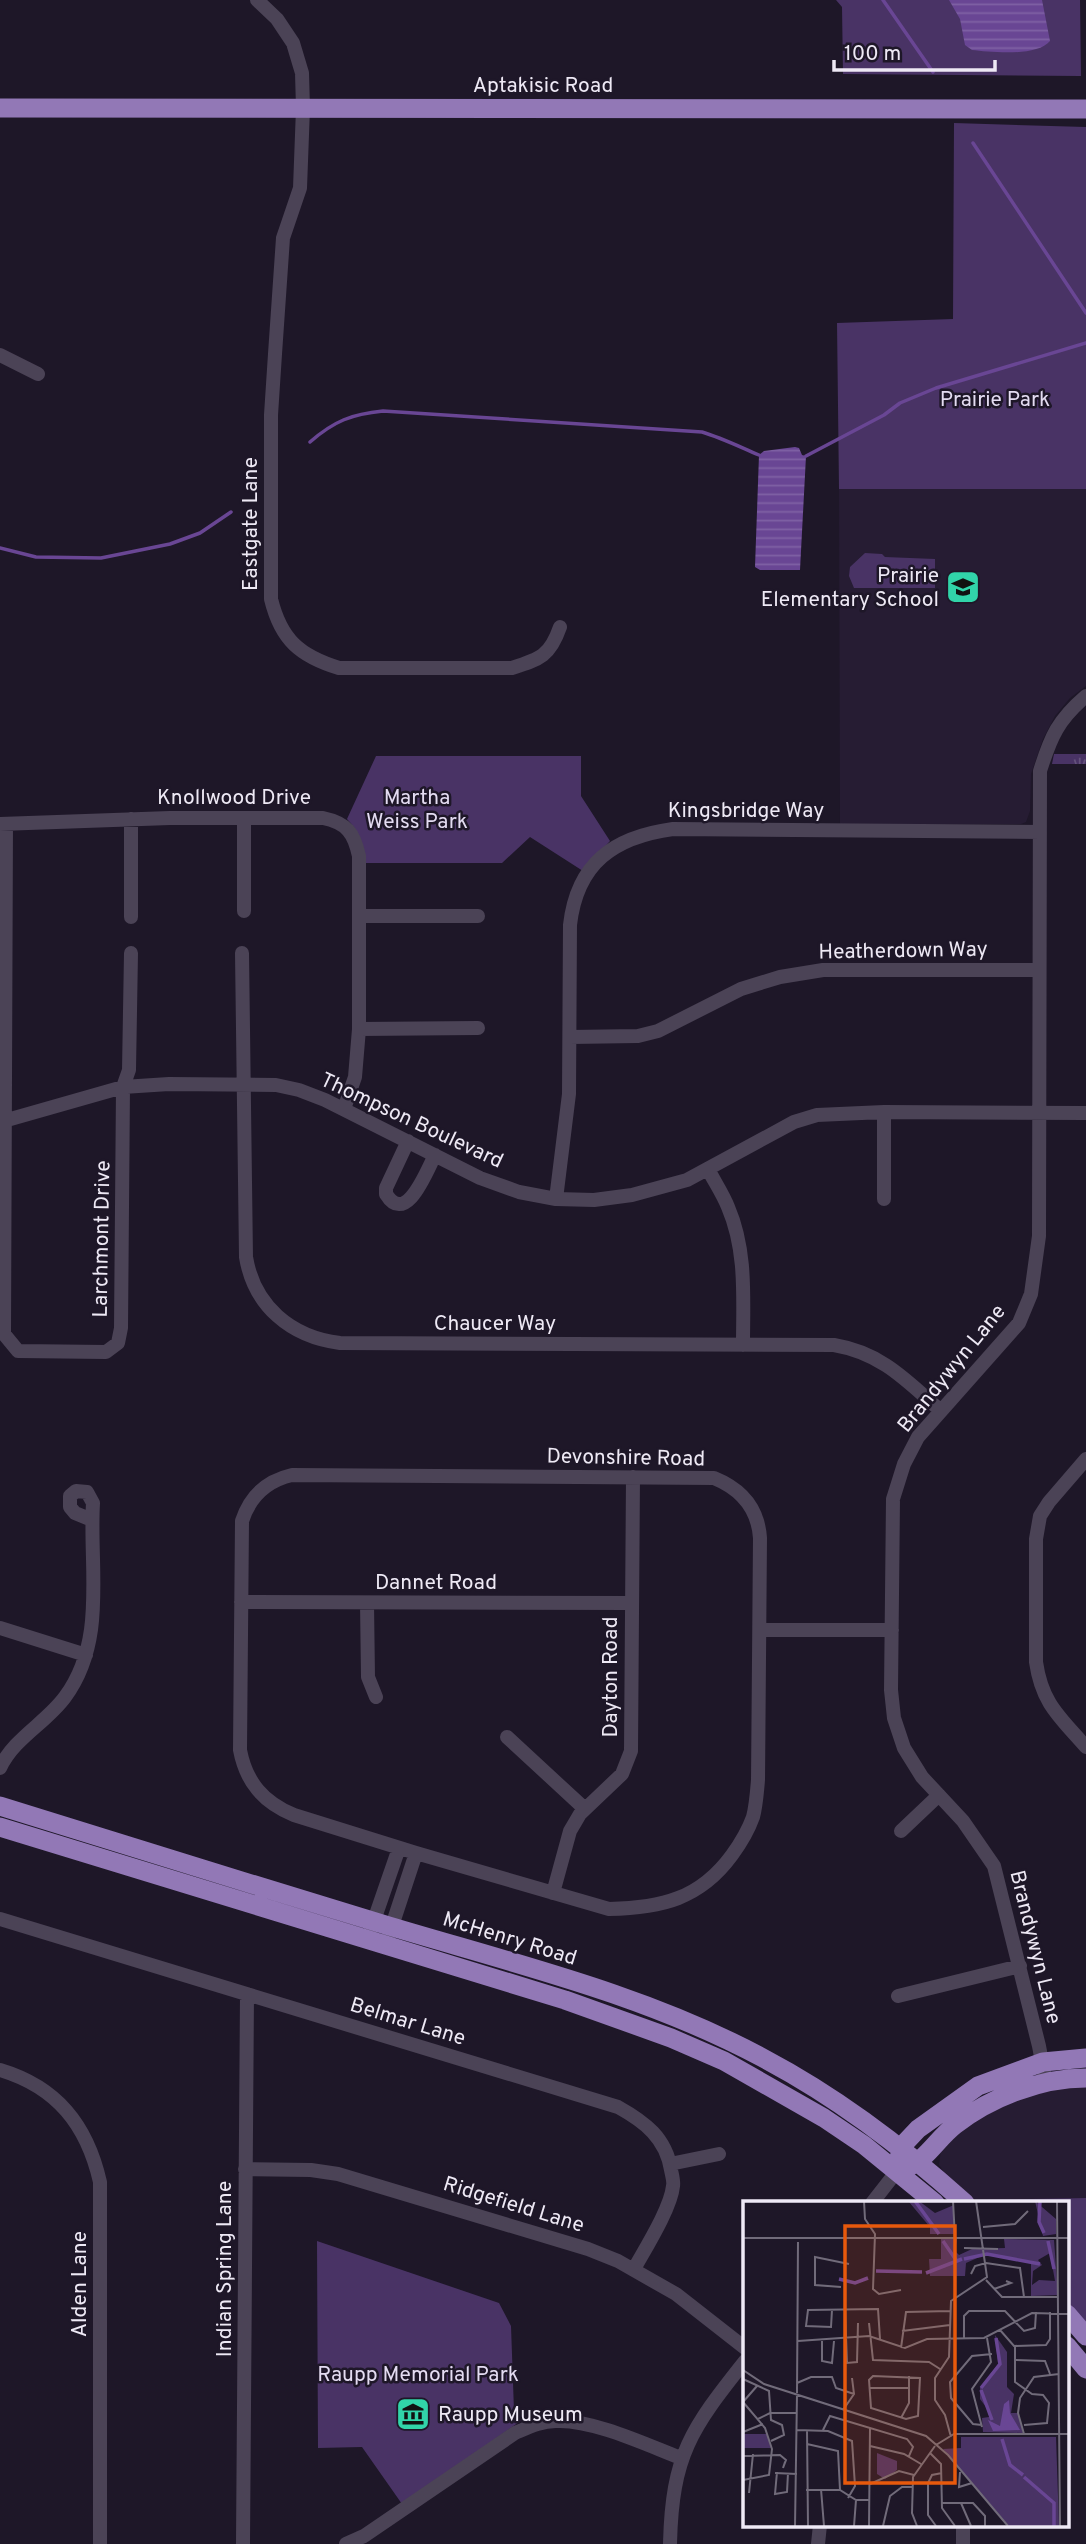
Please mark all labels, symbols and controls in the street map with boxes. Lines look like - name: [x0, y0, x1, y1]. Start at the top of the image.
- scale bar: [834, 28, 995, 72]
- text: 100 m: [844, 41, 901, 68]
- street label: Aptakisic Road: [473, 73, 613, 100]
- park label: Prairie Park: [940, 387, 1050, 414]
- street label: Eastgate Lane: [238, 457, 265, 591]
- place label: Prairie Elementary School: [761, 563, 939, 614]
- school or university icon: Prairie Elementary School: [944, 568, 982, 606]
- street label: Knollwood Drive: [157, 785, 311, 812]
- park label: Martha Weiss Park: [366, 785, 468, 836]
- street label: Kingsbridge Way: [668, 798, 824, 825]
- street label: Heatherdown Way: [818, 937, 988, 966]
- street label: Thompson Boulevard: [316, 1067, 507, 1176]
- street label: Larchmont Drive: [88, 1160, 117, 1318]
- street label: Brandywyn Lane: [892, 1299, 1012, 1439]
- street label: Chaucer Way: [434, 1311, 556, 1338]
- street label: Devonshire Road: [546, 1444, 705, 1473]
- street label: Dannet Road: [375, 1570, 497, 1597]
- street label: Dayton Road: [598, 1617, 625, 1737]
- street label: Brandywyn Lane: [1002, 1868, 1067, 2027]
- street label: McHenry Road: [439, 1906, 580, 1973]
- street label: Belmar Lane: [346, 1992, 469, 2053]
- street label: Ridgefield Lane: [440, 2171, 587, 2240]
- street label: Indian Spring Lane: [212, 2181, 239, 2357]
- inset map: [743, 2201, 1068, 2526]
- street label: Alden Lane: [67, 2231, 94, 2337]
- park label: Raupp Memorial Park: [317, 2362, 519, 2389]
- museum icon: Raupp Museum: [394, 2395, 432, 2433]
- place label: Raupp Museum: [438, 2402, 583, 2429]

